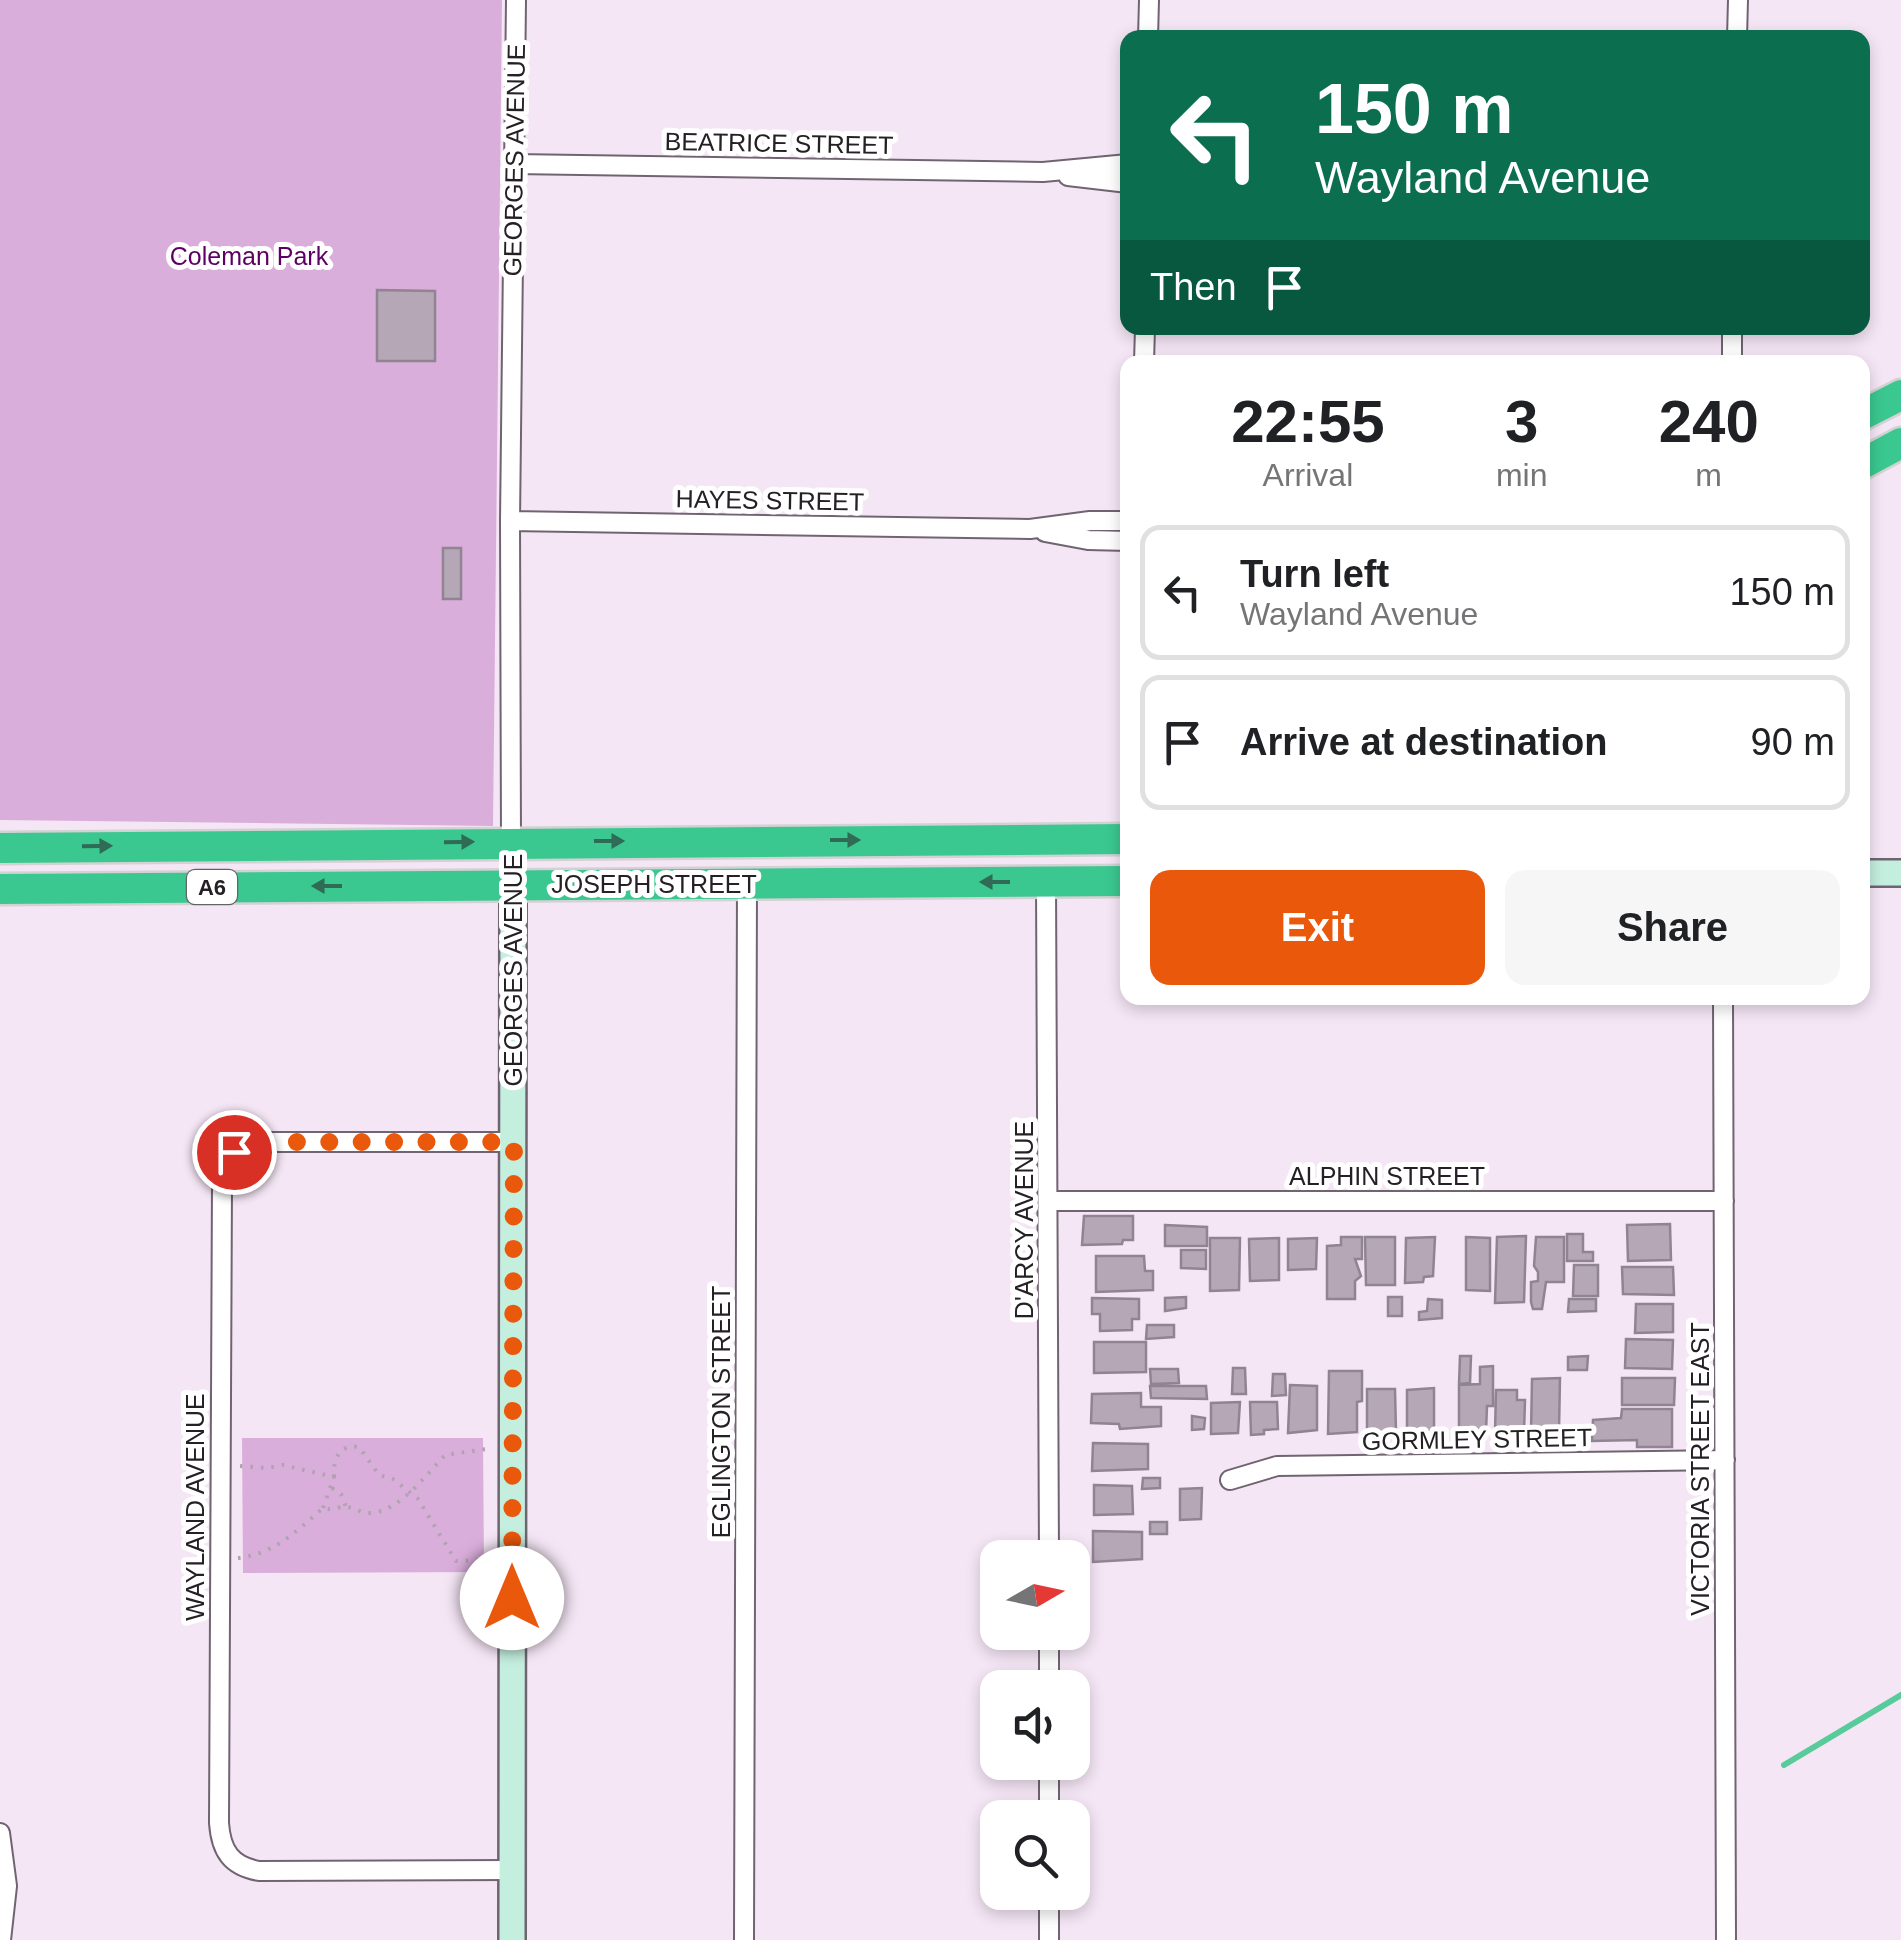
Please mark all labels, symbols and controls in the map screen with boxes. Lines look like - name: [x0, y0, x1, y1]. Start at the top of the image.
- street label: GEORGES AVENUE: [498, 43, 530, 277]
- icon: left: [1150, 70, 1280, 200]
- text: 150 m: [1315, 70, 1513, 148]
- street label: BEATRICE STREET: [664, 127, 894, 159]
- text: Wayland Avenue: [1315, 152, 1650, 203]
- park label: Coleman Park: [170, 242, 329, 270]
- icon: arrive: [1257, 260, 1312, 315]
- text: Then: [1150, 266, 1237, 308]
- text: 22:55: [1231, 388, 1385, 455]
- text: 3: [1505, 388, 1538, 455]
- text: 240: [1659, 388, 1759, 455]
- text: Arrival: [1263, 457, 1353, 493]
- text: min: [1496, 457, 1547, 493]
- text: m: [1695, 457, 1722, 493]
- street label: HAYES STREET: [676, 484, 864, 516]
- text: Turn left: [1240, 553, 1389, 595]
- icon: left: [1155, 565, 1210, 620]
- text: 150 m: [1729, 571, 1835, 613]
- text: Wayland Avenue: [1240, 596, 1478, 632]
- icon: arrive: [1155, 715, 1210, 770]
- text: Arrive at destination: [1240, 721, 1607, 763]
- text: 90 m: [1751, 721, 1835, 763]
- one-way arrow: [829, 832, 861, 848]
- one-way arrow: [593, 833, 625, 849]
- one-way arrow: [444, 834, 476, 850]
- one-way arrow: [82, 838, 114, 854]
- street label: GEORGES AVENUE: [499, 854, 527, 1086]
- road number: A6: [187, 870, 237, 904]
- street label: JOSEPH STREET: [551, 870, 757, 898]
- button: Exit: [1150, 870, 1485, 985]
- button: Share: [1505, 870, 1840, 985]
- one-way arrow: [979, 874, 1011, 890]
- one-way arrow: [311, 878, 343, 894]
- pin: [192, 1110, 277, 1195]
- street label: D'ARCY AVENUE: [1010, 1121, 1038, 1319]
- icon: arrive: [207, 1125, 262, 1180]
- street label: ALPHIN STREET: [1289, 1162, 1485, 1190]
- street label: EGLINGTON STREET: [707, 1286, 735, 1538]
- street label: VICTORIA STREET EAST: [1686, 1322, 1714, 1616]
- street label: WAYLAND AVENUE: [181, 1393, 209, 1621]
- street label: GORMLEY STREET: [1362, 1423, 1592, 1455]
- north arrow: [980, 1540, 1090, 1650]
- map controls: [980, 1540, 1090, 1910]
- position arrow: [460, 1546, 564, 1650]
- button: sound: [980, 1670, 1090, 1780]
- button: search: [980, 1800, 1090, 1910]

